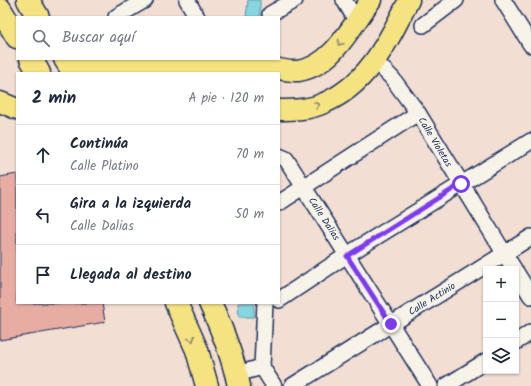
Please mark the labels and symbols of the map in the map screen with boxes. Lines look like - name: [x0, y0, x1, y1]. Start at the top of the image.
- one-way arrow: [338, 38, 345, 46]
- one-way arrow: [314, 101, 321, 110]
- street label: Calle Violetas: [414, 114, 457, 171]
- route start: [452, 175, 470, 193]
- street label: Calle Dalias: [304, 194, 344, 245]
- street label: Calle Actinio: [405, 278, 459, 320]
- route end: [382, 315, 400, 333]
- one-way arrow: [188, 335, 196, 342]

